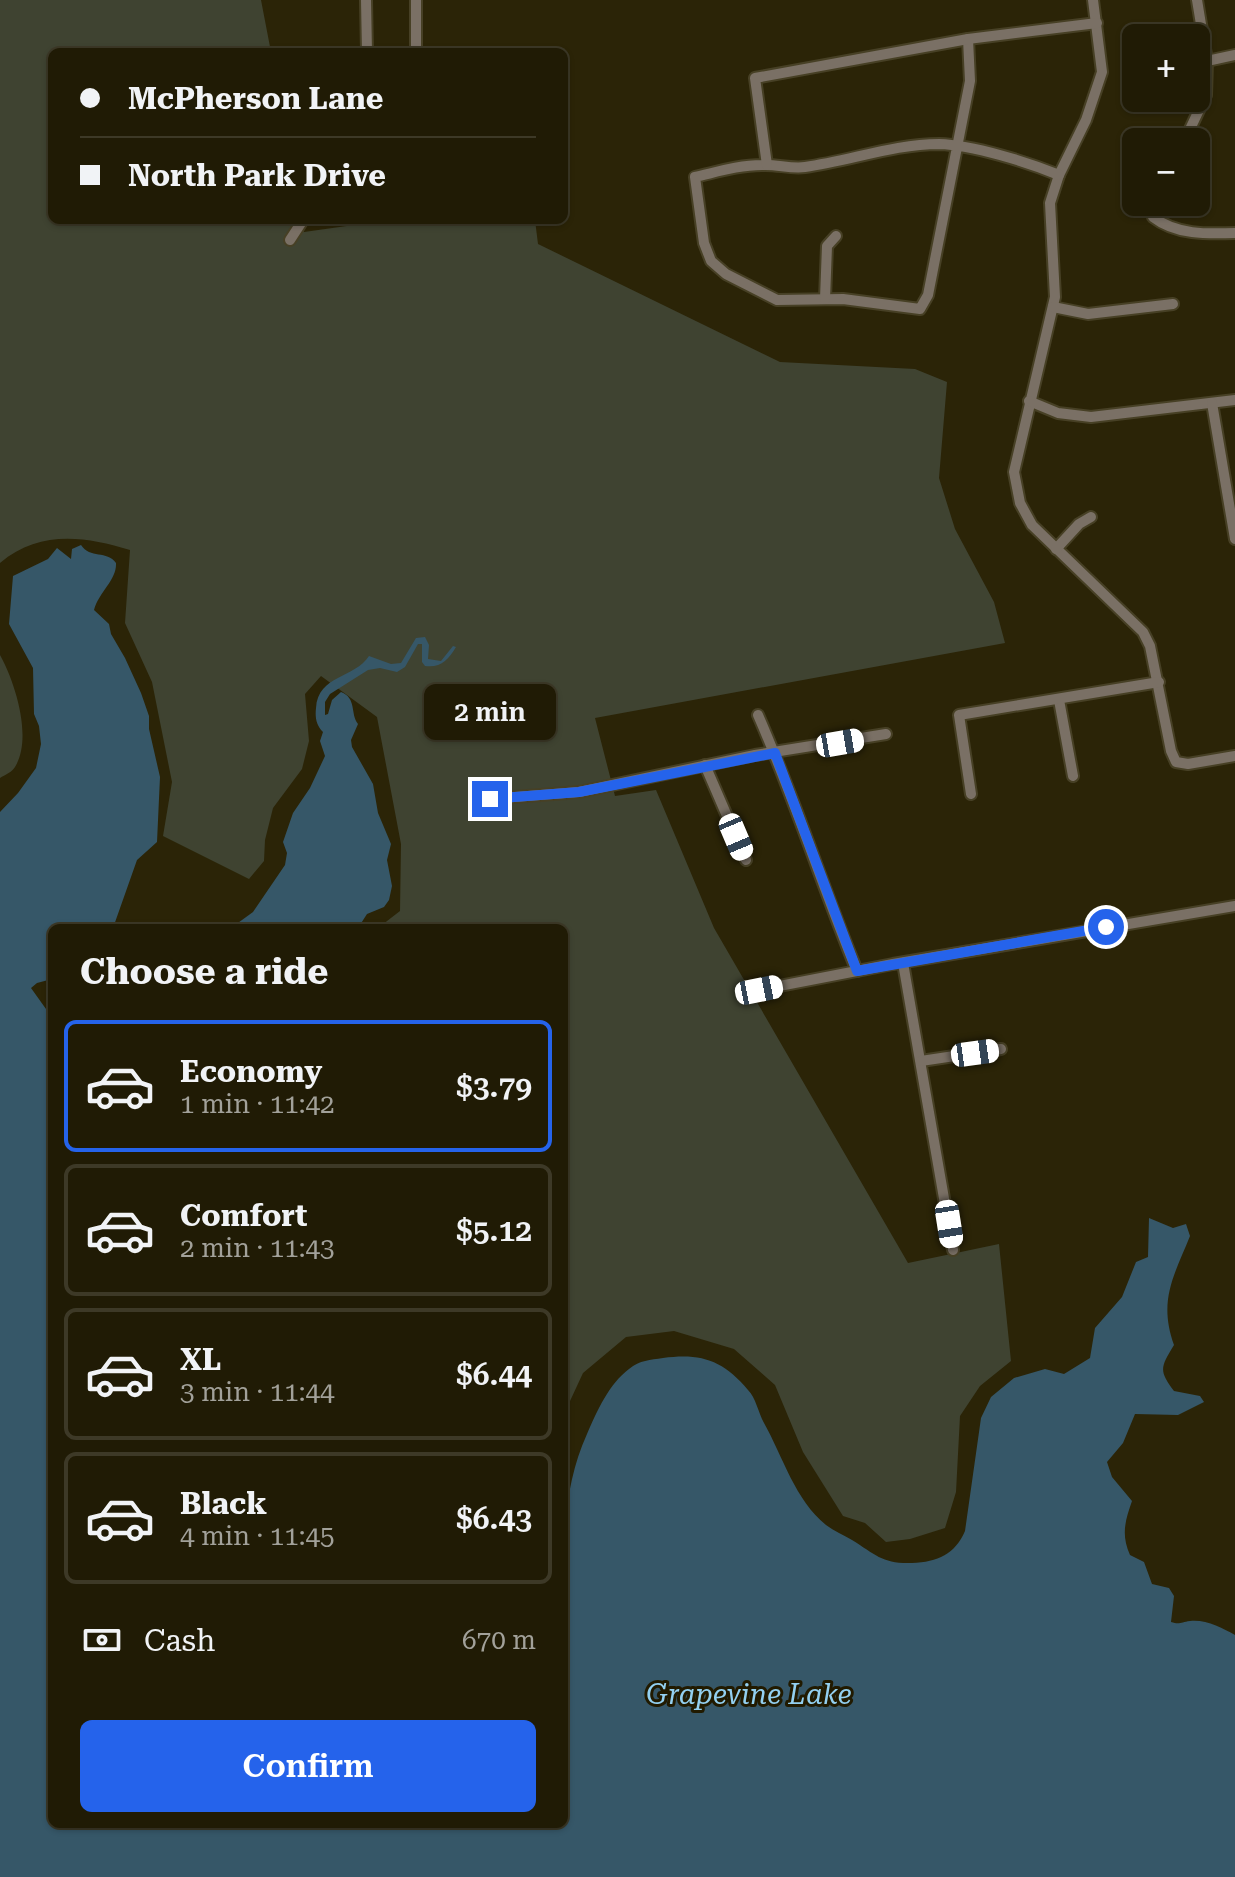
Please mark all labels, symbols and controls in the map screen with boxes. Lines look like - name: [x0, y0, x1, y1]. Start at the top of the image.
- map controls: [1122, 24, 1210, 216]
- button: +: [1122, 24, 1210, 112]
- text: McPherson Lane: [128, 81, 383, 116]
- button: −: [1122, 128, 1210, 216]
- text: North Park Drive: [128, 158, 386, 193]
- callout: 2 min: [424, 683, 556, 739]
- text: 2 min: [454, 697, 526, 727]
- car: [814, 727, 866, 759]
- route end: [472, 781, 508, 817]
- car: [716, 810, 756, 864]
- route start: [1088, 909, 1124, 945]
- text: Choose a ride: [80, 951, 328, 993]
- car: [733, 974, 785, 1006]
- car: [950, 1038, 1000, 1068]
- icon: car: [84, 1050, 156, 1122]
- text: Economy: [180, 1054, 322, 1089]
- text: $3.79: [456, 1069, 532, 1104]
- text: 1 min · 11:42: [180, 1089, 335, 1119]
- icon: car: [84, 1194, 156, 1266]
- text: Comfort: [180, 1198, 307, 1233]
- car: [933, 1198, 965, 1250]
- text: $5.12: [456, 1213, 532, 1248]
- text: 2 min · 11:43: [180, 1233, 335, 1263]
- icon: car: [84, 1338, 156, 1410]
- text: XL: [180, 1342, 221, 1377]
- text: $6.44: [456, 1357, 532, 1392]
- text: 3 min · 11:44: [180, 1377, 335, 1407]
- icon: car: [84, 1482, 156, 1554]
- text: Black: [180, 1486, 267, 1521]
- text: $6.43: [456, 1501, 532, 1536]
- text: 4 min · 11:45: [180, 1521, 335, 1551]
- icon: cash: [80, 1618, 124, 1662]
- text: Cash: [144, 1623, 215, 1658]
- text: 670 m: [462, 1625, 536, 1655]
- water label: Grapevine Lake: [646, 1678, 852, 1711]
- button: Confirm: [80, 1720, 536, 1812]

